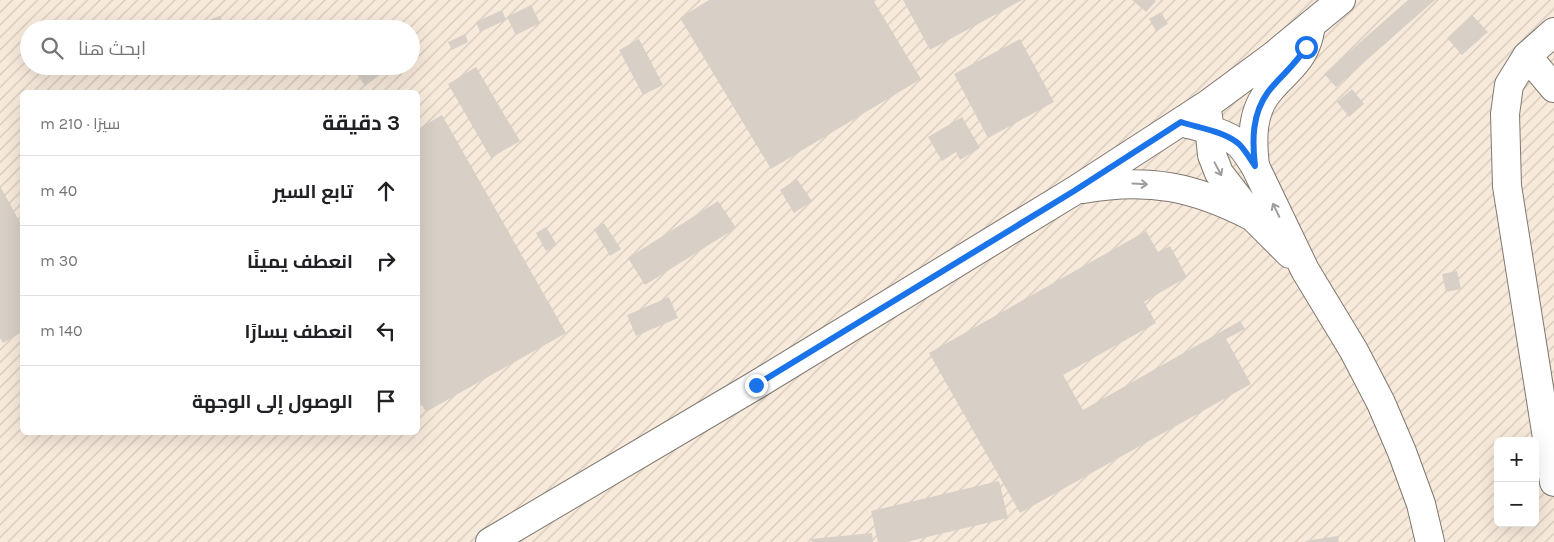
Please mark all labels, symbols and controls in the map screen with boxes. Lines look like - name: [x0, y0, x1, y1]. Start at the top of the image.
- search box: [20, 20, 420, 75]
- icon: search: [38, 34, 66, 62]
- route start: [1295, 36, 1318, 59]
- text: ابحث هنا: [78, 38, 146, 60]
- text: 3 دقيقة: [322, 111, 400, 135]
- text: سيرًا · 210 m: [40, 114, 120, 133]
- one-way arrow: [1213, 161, 1223, 176]
- icon: ahead: [372, 177, 400, 205]
- one-way arrow: [1132, 180, 1148, 189]
- text: 40 m: [40, 181, 77, 200]
- text: تابع السير: [273, 181, 353, 203]
- one-way arrow: [1271, 203, 1280, 218]
- icon: right: [372, 247, 400, 275]
- text: 30 m: [40, 251, 78, 270]
- text: انعطف يمينًا: [247, 251, 353, 273]
- icon: left: [372, 317, 400, 345]
- text: 140 m: [40, 321, 83, 340]
- text: انعطف يسارًا: [245, 321, 353, 343]
- route end: [745, 374, 768, 397]
- icon: arrive: [372, 387, 400, 415]
- text: الوصول إلى الوجهة: [192, 391, 353, 413]
- map controls: [1494, 437, 1539, 527]
- button: +: [1494, 437, 1539, 482]
- button: −: [1494, 482, 1539, 527]

